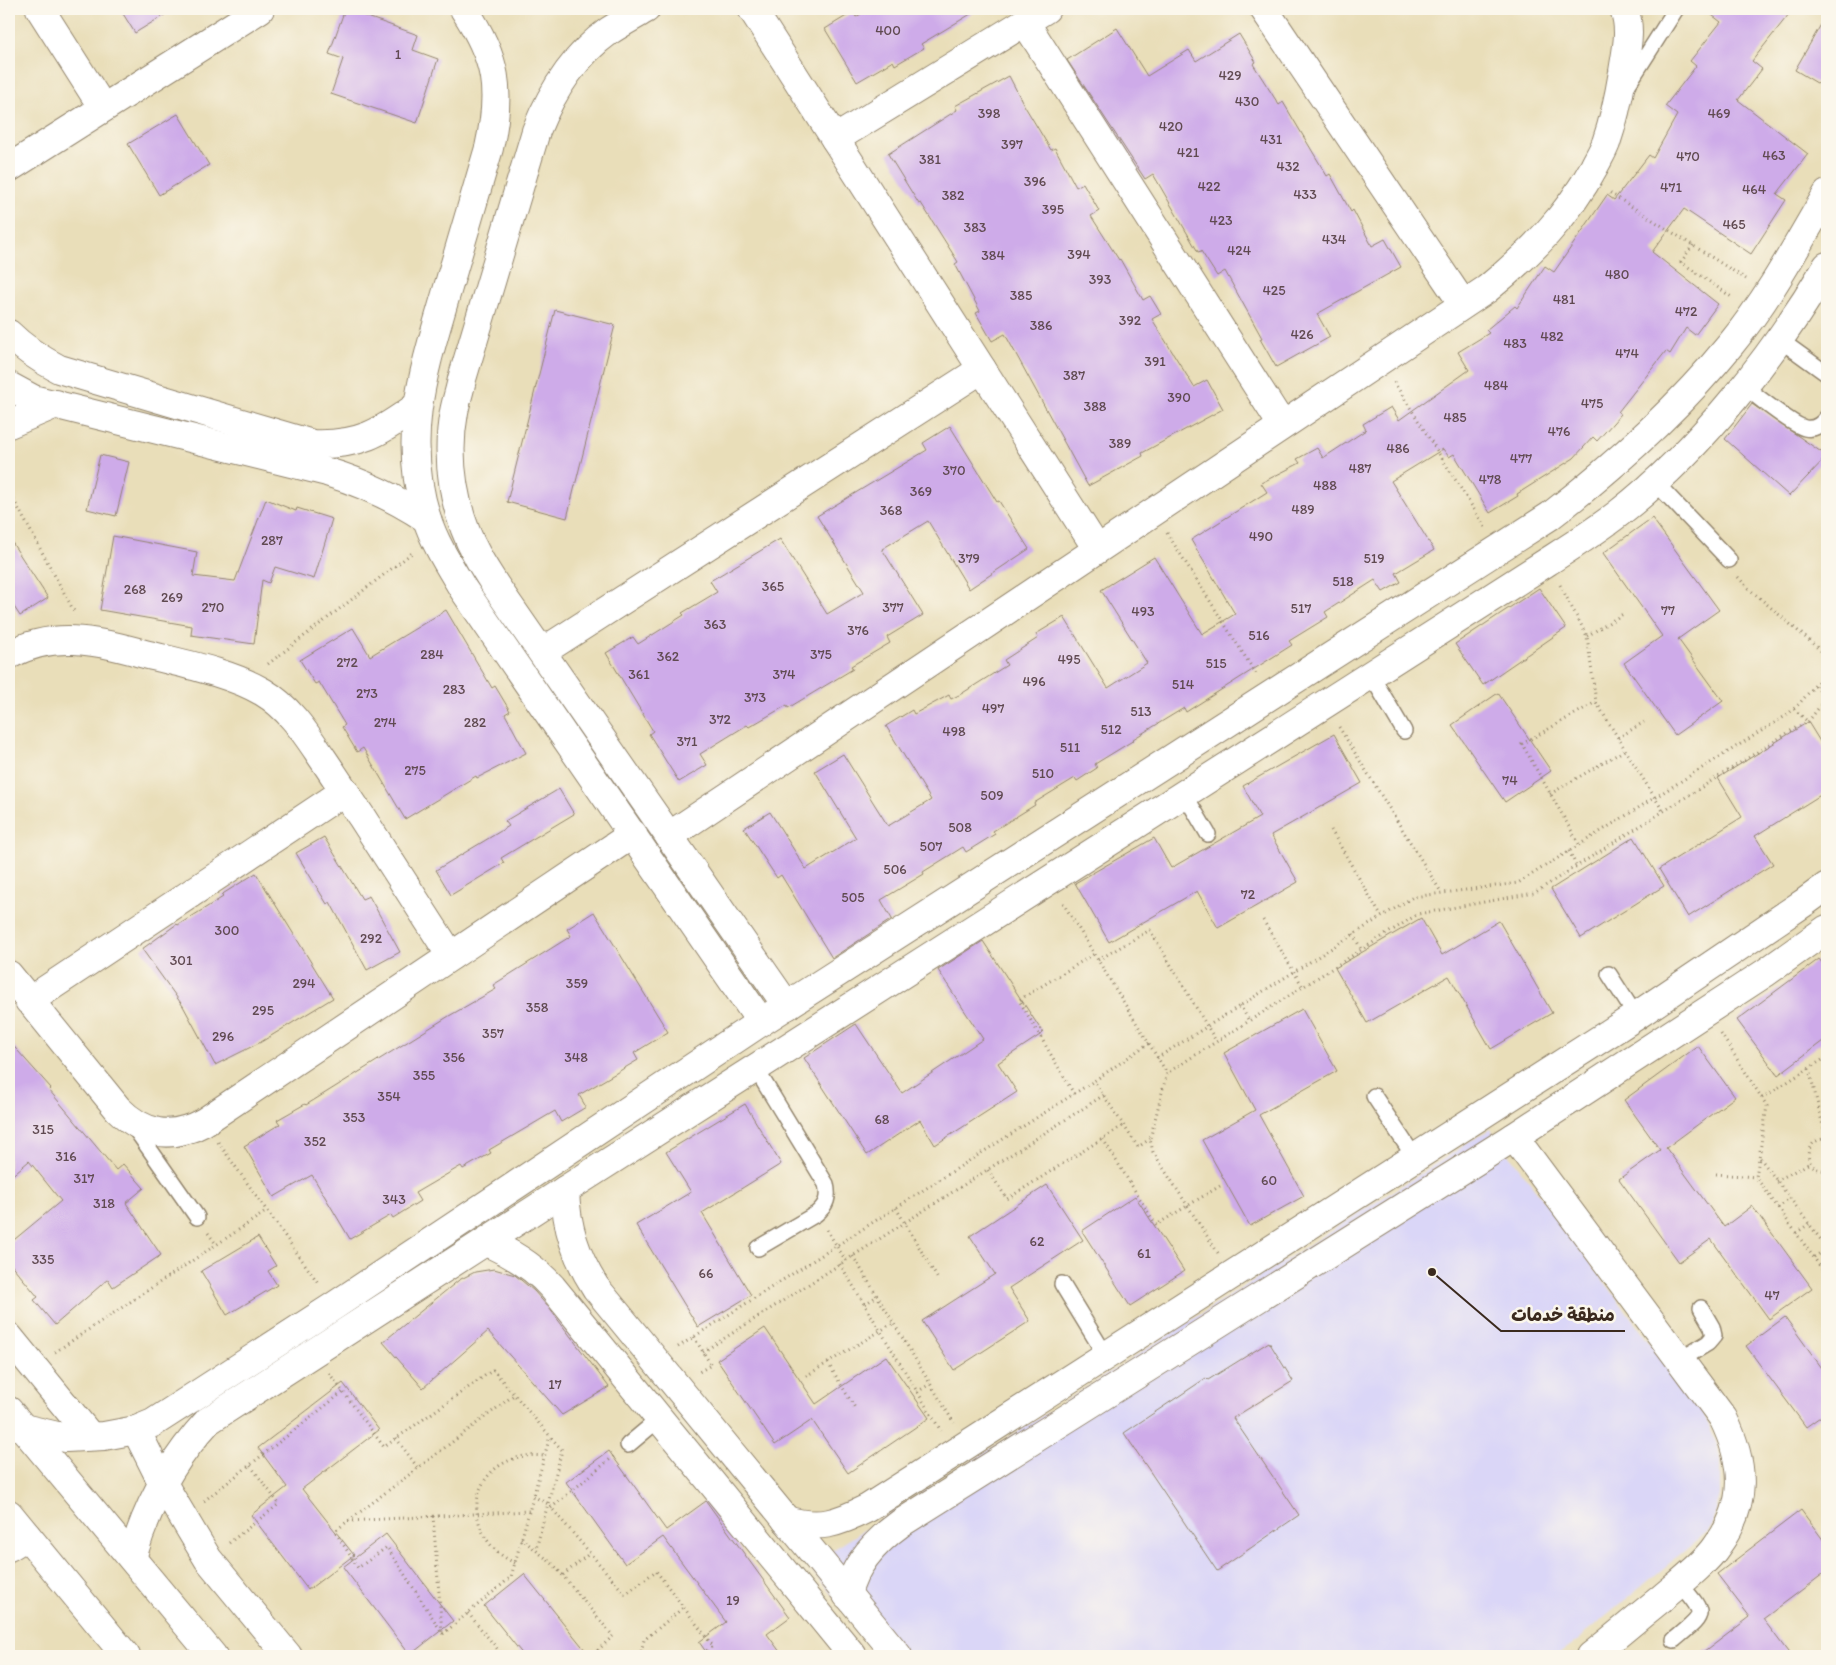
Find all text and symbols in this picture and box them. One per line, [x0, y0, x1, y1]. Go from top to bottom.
house number: 400 [875, 22, 901, 39]
house number: 1 [395, 46, 402, 63]
house number: 429 [1218, 67, 1242, 84]
house number: 430 [1235, 93, 1259, 110]
house number: 398 [978, 105, 1001, 122]
house number: 469 [1707, 105, 1731, 122]
house number: 420 [1159, 118, 1183, 135]
house number: 431 [1260, 131, 1283, 148]
house number: 397 [1001, 136, 1023, 153]
house number: 421 [1177, 144, 1200, 161]
house number: 463 [1762, 147, 1786, 164]
house number: 470 [1676, 148, 1700, 165]
house number: 381 [919, 151, 941, 168]
house number: 432 [1276, 158, 1300, 175]
house number: 396 [1024, 173, 1046, 190]
house number: 422 [1197, 178, 1221, 195]
house number: 471 [1660, 179, 1682, 196]
house number: 464 [1742, 181, 1767, 198]
house number: 433 [1293, 186, 1317, 203]
house number: 382 [942, 187, 965, 204]
house number: 395 [1042, 201, 1064, 218]
house number: 423 [1209, 212, 1233, 229]
house number: 465 [1722, 216, 1746, 233]
house number: 383 [964, 219, 987, 236]
house number: 434 [1322, 231, 1347, 248]
house number: 424 [1227, 242, 1252, 259]
house number: 394 [1067, 246, 1091, 263]
house number: 384 [981, 247, 1005, 264]
house number: 480 [1605, 266, 1629, 283]
house number: 393 [1089, 271, 1112, 288]
house number: 425 [1262, 282, 1286, 299]
house number: 385 [1010, 287, 1032, 304]
house number: 481 [1553, 291, 1576, 308]
house number: 472 [1675, 303, 1698, 320]
house number: 392 [1119, 312, 1142, 329]
house number: 386 [1030, 317, 1052, 334]
house number: 426 [1290, 326, 1314, 343]
house number: 482 [1540, 328, 1564, 345]
house number: 483 [1503, 335, 1527, 352]
house number: 474 [1615, 345, 1639, 362]
house number: 391 [1144, 353, 1166, 370]
house number: 387 [1063, 367, 1085, 384]
house number: 484 [1484, 377, 1509, 394]
house number: 390 [1167, 389, 1191, 406]
house number: 475 [1581, 395, 1603, 412]
house number: 388 [1084, 398, 1107, 415]
house number: 485 [1443, 409, 1467, 426]
house number: 476 [1548, 423, 1570, 440]
house number: 389 [1109, 435, 1131, 452]
house number: 486 [1386, 440, 1410, 457]
house number: 477 [1510, 450, 1532, 467]
house number: 487 [1348, 460, 1372, 477]
house number: 370 [942, 462, 966, 479]
house number: 478 [1478, 471, 1502, 488]
house number: 488 [1313, 477, 1337, 494]
house number: 369 [910, 483, 932, 500]
house number: 489 [1291, 501, 1315, 518]
house number: 368 [880, 502, 903, 519]
house number: 490 [1249, 528, 1273, 545]
house number: 287 [261, 532, 283, 549]
house number: 379 [958, 550, 980, 567]
house number: 519 [1363, 550, 1385, 567]
house number: 518 [1332, 573, 1354, 590]
house number: 365 [762, 578, 784, 595]
house number: 268 [124, 581, 147, 598]
house number: 269 [161, 589, 183, 606]
house number: 270 [202, 599, 224, 616]
house number: 377 [882, 599, 904, 616]
house number: 517 [1291, 600, 1311, 617]
house number: 77 [1661, 602, 1675, 619]
house number: 493 [1131, 603, 1155, 620]
house number: 363 [704, 616, 727, 633]
house number: 376 [847, 622, 869, 639]
house number: 516 [1248, 627, 1270, 644]
house number: 284 [420, 646, 444, 663]
house number: 375 [810, 646, 832, 663]
house number: 362 [657, 648, 680, 665]
house number: 495 [1057, 651, 1081, 668]
house number: 272 [336, 654, 358, 671]
house number: 515 [1205, 655, 1227, 672]
house number: 361 [628, 666, 650, 683]
house number: 374 [773, 666, 796, 683]
house number: 496 [1022, 673, 1046, 690]
house number: 514 [1172, 676, 1195, 693]
house number: 283 [443, 681, 466, 698]
house number: 273 [356, 685, 378, 702]
house number: 373 [744, 689, 766, 706]
house number: 497 [982, 700, 1004, 717]
house number: 513 [1130, 703, 1152, 720]
house number: 372 [709, 711, 732, 728]
house number: 274 [374, 714, 397, 731]
house number: 282 [464, 714, 487, 731]
house number: 512 [1100, 721, 1122, 738]
house number: 498 [942, 723, 966, 740]
house number: 371 [676, 733, 698, 750]
house number: 511 [1060, 739, 1081, 756]
house number: 275 [404, 762, 426, 779]
house number: 510 [1032, 765, 1054, 782]
house number: 74 [1502, 772, 1518, 789]
house number: 509 [980, 787, 1004, 804]
house number: 508 [948, 819, 972, 836]
house number: 507 [920, 838, 943, 855]
house number: 506 [883, 861, 907, 878]
house number: 72 [1241, 886, 1256, 903]
house number: 505 [841, 889, 865, 906]
house number: 300 [215, 922, 239, 939]
house number: 292 [360, 930, 383, 947]
house number: 301 [170, 952, 193, 969]
house number: 294 [292, 975, 316, 992]
house number: 359 [566, 975, 588, 992]
house number: 358 [526, 999, 549, 1016]
house number: 295 [252, 1002, 274, 1019]
house number: 357 [482, 1025, 504, 1042]
house number: 296 [212, 1028, 234, 1045]
house number: 356 [443, 1049, 465, 1066]
house number: 348 [564, 1049, 588, 1066]
house number: 355 [413, 1067, 435, 1084]
house number: 354 [377, 1088, 401, 1105]
house number: 353 [343, 1109, 366, 1126]
house number: 68 [874, 1111, 890, 1128]
house number: 315 [32, 1121, 54, 1138]
house number: 352 [304, 1133, 327, 1150]
house number: 316 [55, 1148, 77, 1165]
house number: 317 [73, 1170, 95, 1187]
house number: 60 [1261, 1172, 1277, 1189]
house number: 343 [382, 1191, 406, 1208]
house number: 318 [93, 1195, 115, 1212]
house number: 62 [1030, 1233, 1045, 1250]
house number: 61 [1137, 1245, 1151, 1262]
house number: 335 [32, 1251, 54, 1268]
house number: 66 [699, 1265, 713, 1282]
house number: 47 [1764, 1287, 1780, 1304]
callout: منطقة خدمات [1501, 1298, 1625, 1331]
text: منطقة خدمات [1511, 1304, 1615, 1326]
house number: 17 [548, 1376, 562, 1393]
house number: 19 [726, 1592, 740, 1609]

